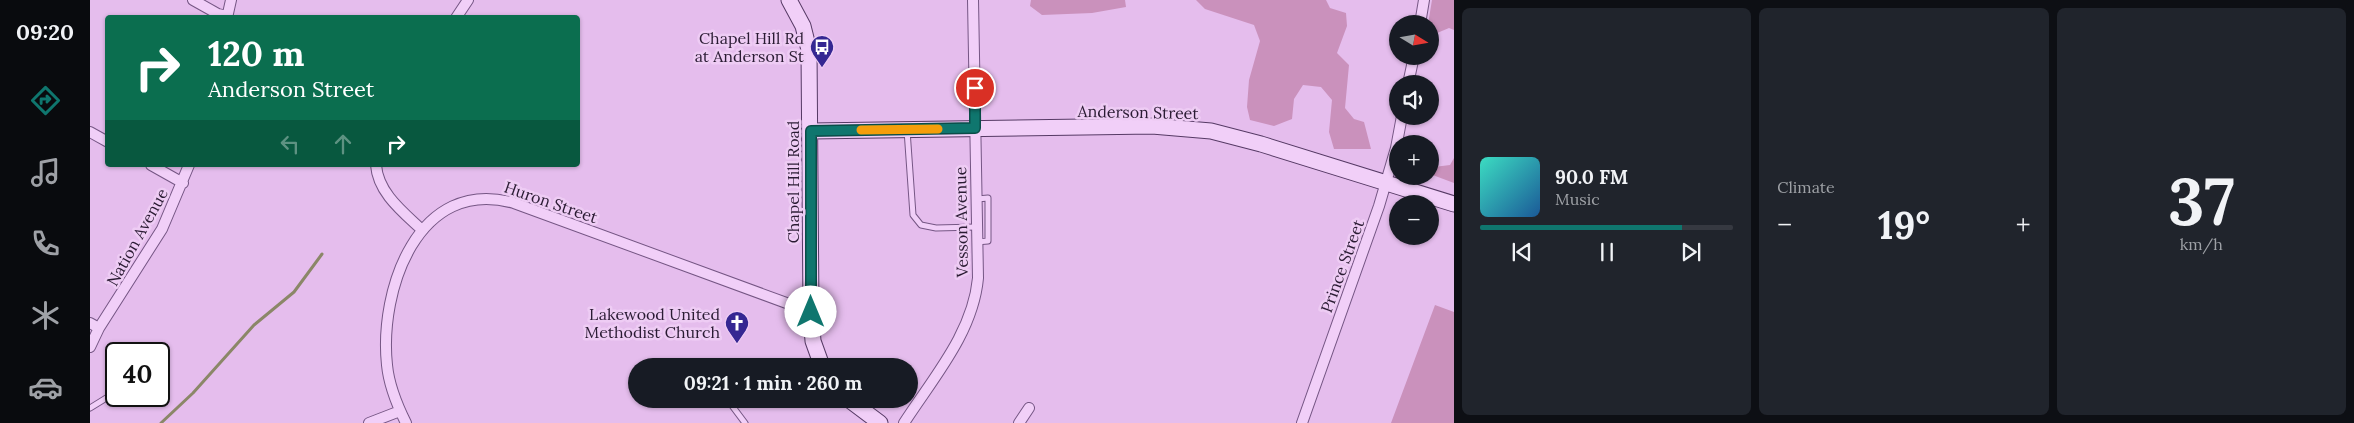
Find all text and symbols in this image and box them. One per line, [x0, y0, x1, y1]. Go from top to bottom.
north arrow [1389, 15, 1439, 65]
map controls [1389, 15, 1439, 245]
text: 09:20 [16, 18, 74, 46]
place label: Chapel Hill Rd at Anderson St [695, 28, 805, 66]
text: 120 m [208, 31, 305, 76]
bus stop icon: Chapel Hill Rd at Anderson St [809, 34, 835, 68]
icon: right [125, 35, 190, 100]
pin [954, 67, 996, 109]
icon: arrive [961, 74, 989, 102]
text: Anderson Street [208, 75, 374, 103]
button: sound [1389, 75, 1439, 125]
icon: directions [28, 83, 63, 118]
street label: Anderson Street [1076, 101, 1199, 123]
street label: Chapel Hill Road [783, 120, 803, 243]
icon: left [276, 130, 304, 158]
icon: ahead [329, 130, 357, 158]
icon: right [382, 130, 410, 158]
button: + [1389, 135, 1439, 185]
icon: music [28, 155, 63, 190]
text: 37 [2168, 160, 2235, 243]
text: 90.0 FM [1555, 165, 1628, 189]
street label: Vesson Avenue [950, 166, 972, 279]
street label: Huron Street [502, 177, 601, 228]
text: Climate [1777, 177, 1835, 197]
street label: Nation Avenue [102, 184, 172, 289]
text: Music [1555, 189, 1600, 209]
button: − [1389, 195, 1439, 245]
text: 19° [1878, 201, 1930, 249]
text: − [1777, 207, 1792, 243]
text: + [2016, 207, 2031, 243]
street label: Prince Street [1316, 216, 1368, 315]
icon: phone [28, 226, 63, 261]
text: km/h [2180, 234, 2223, 254]
icon: previous [1508, 238, 1536, 266]
icon: pause [1593, 238, 1621, 266]
icon: next [1677, 238, 1705, 266]
position arrow [784, 285, 836, 337]
icon: climate [28, 298, 63, 333]
place label: Lakewood United Methodist Church [585, 304, 720, 342]
church icon: Lakewood United Methodist Church [724, 310, 750, 344]
speed limit sign: 40 [105, 342, 170, 407]
icon: car [28, 370, 63, 405]
text: 09:21 · 1 min · 260 m [684, 371, 862, 395]

